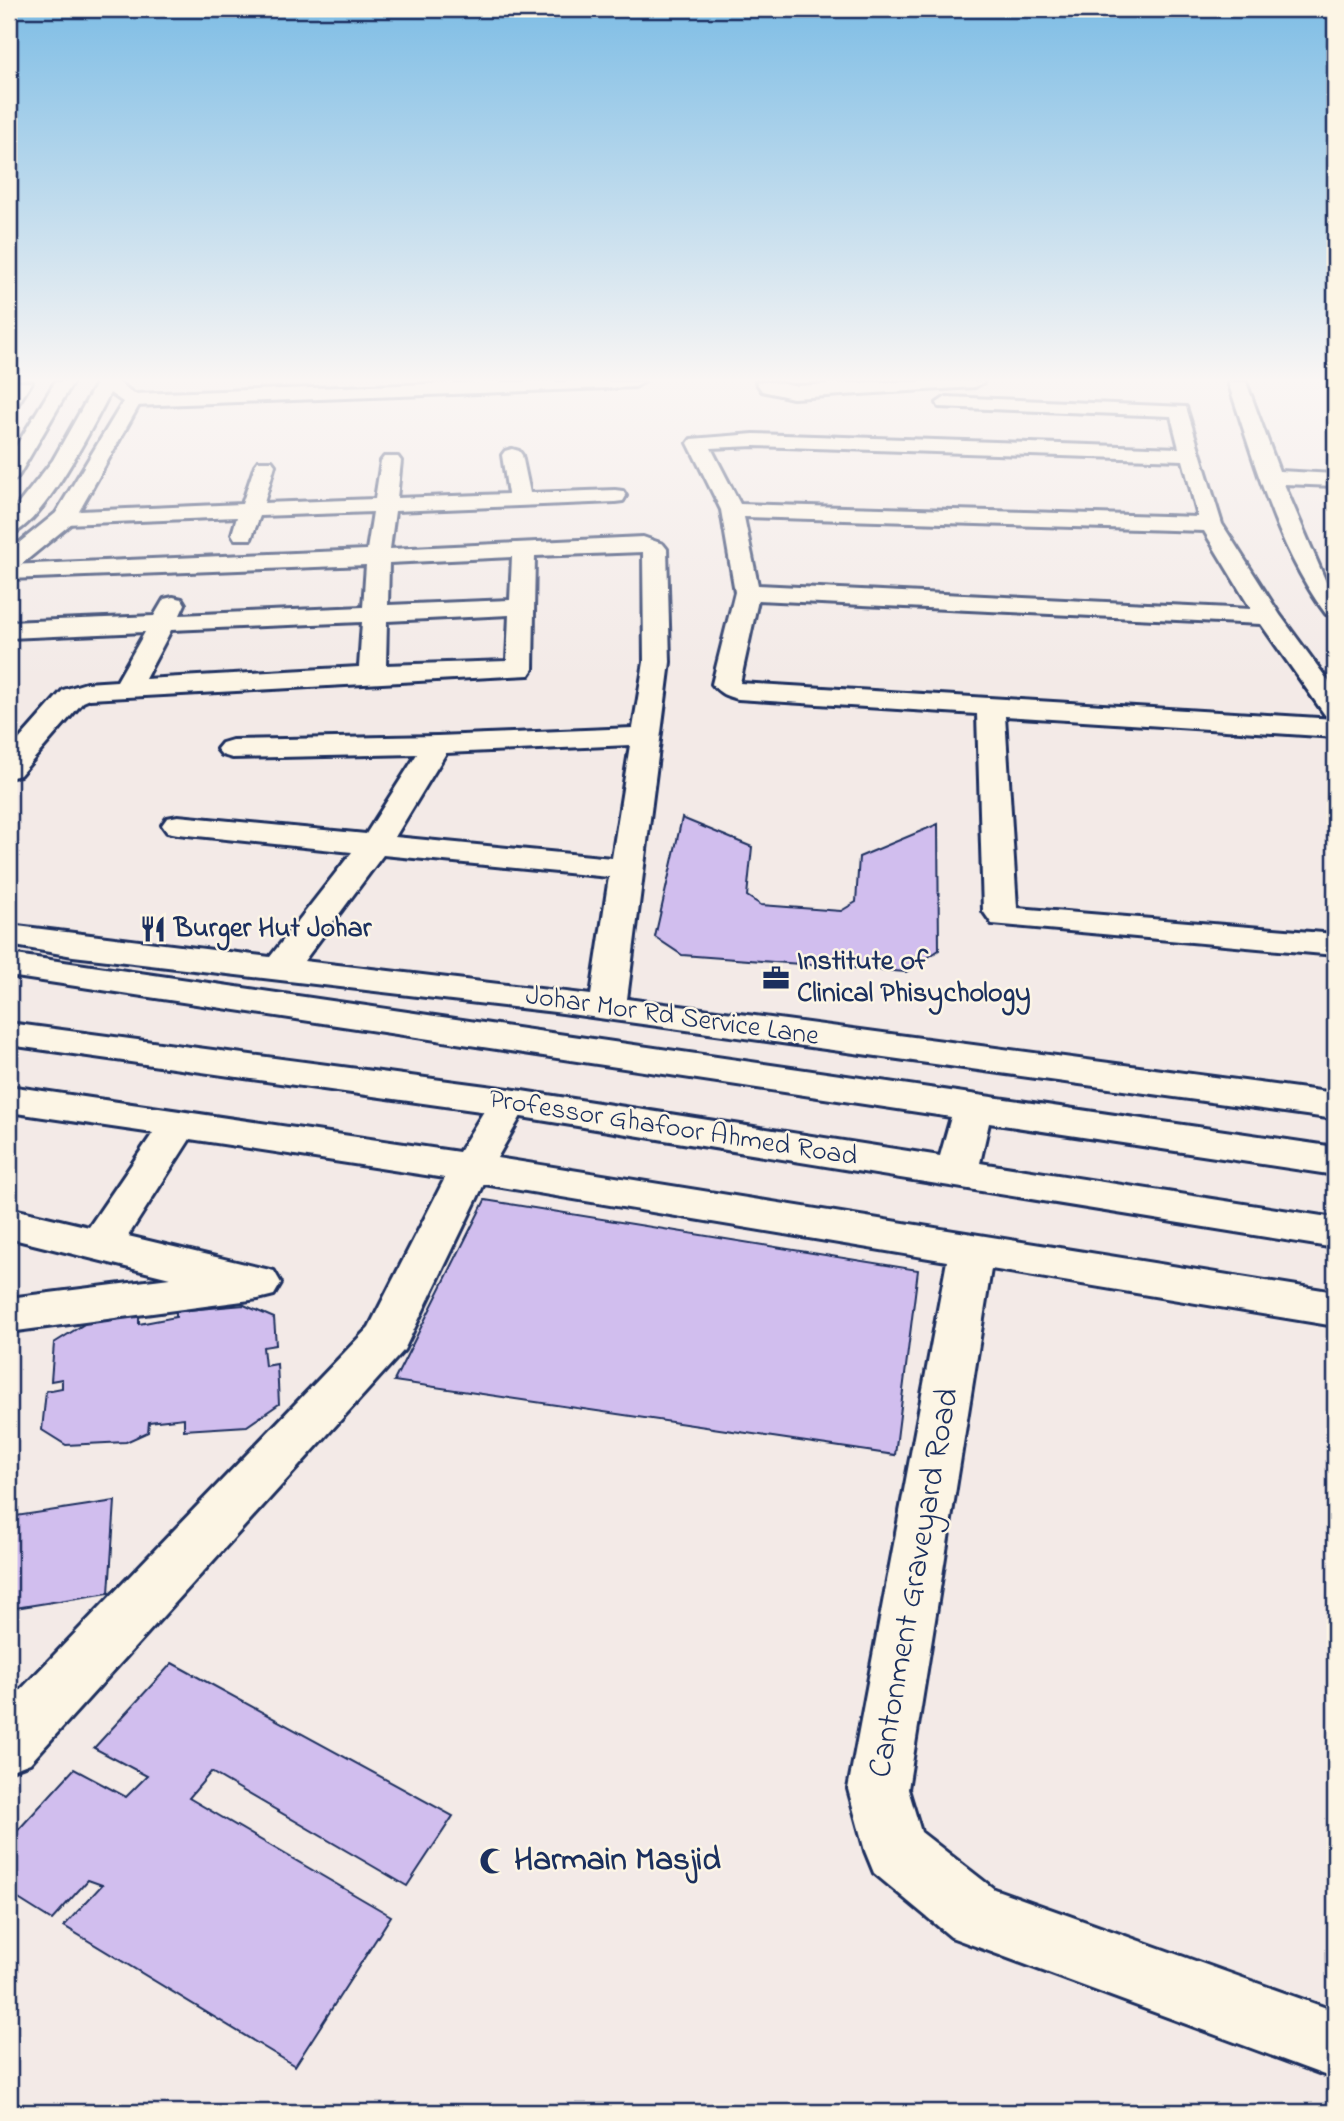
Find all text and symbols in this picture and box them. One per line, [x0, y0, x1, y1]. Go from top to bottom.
place label: Burger Hut Johar [172, 909, 373, 951]
restaurant icon: Burger Hut Johar [138, 914, 168, 944]
place label: Institute of Clinical Phisychology [797, 942, 1031, 1016]
office icon: Institute of Clinical Phisychology [761, 963, 791, 993]
street label: Johar Mor Rd Service Lane [523, 976, 822, 1058]
street label: Professor Ghafoor Ahmed Road [486, 1080, 860, 1178]
street label: Cantonment Graveyard Road [857, 1384, 973, 1782]
place label: Harmain Masjid [514, 1837, 721, 1885]
mosque icon: Harmain Masjid [478, 1846, 508, 1876]

